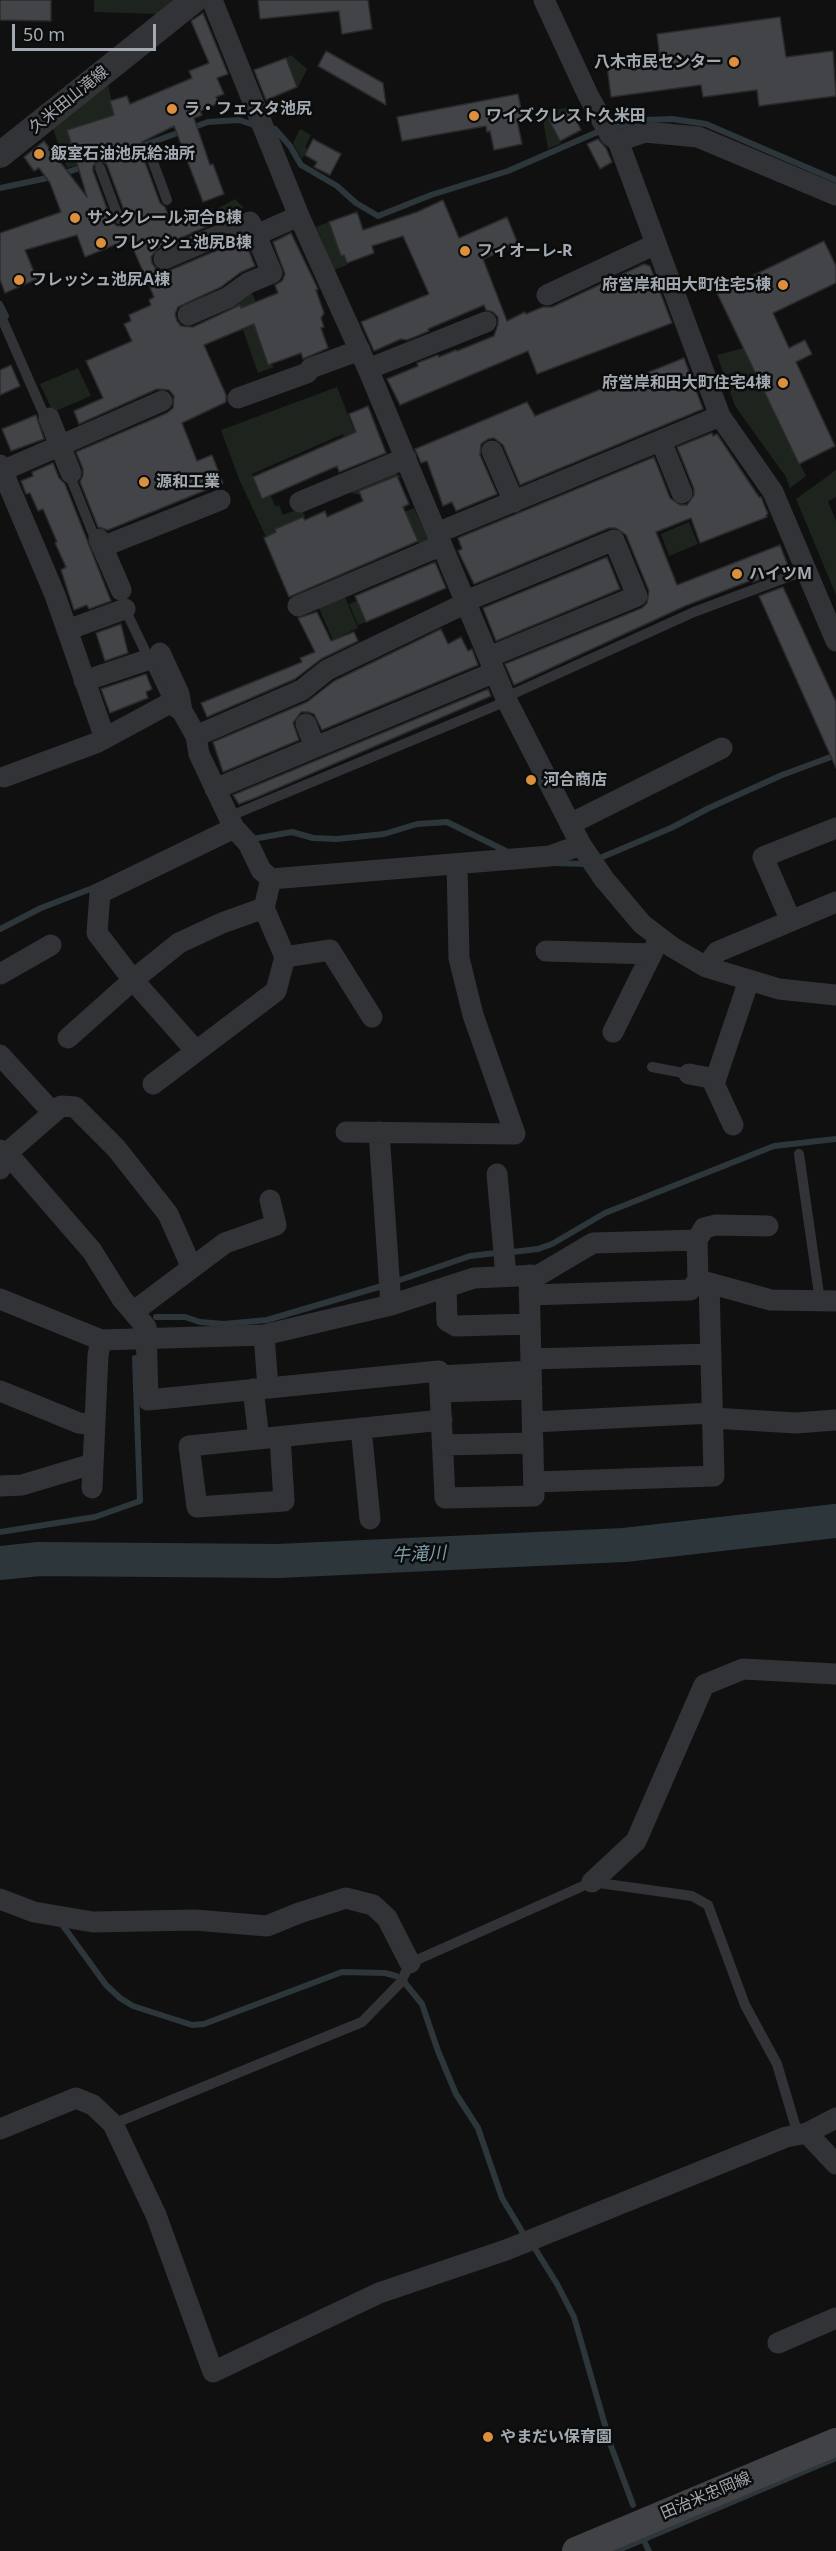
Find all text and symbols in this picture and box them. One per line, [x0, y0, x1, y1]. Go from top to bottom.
scale bar [15, 12, 159, 50]
text: 50 m [23, 22, 65, 46]
place label: 八木市民センター [594, 52, 722, 72]
marker: 八木市民センター [727, 55, 741, 69]
street label: 久米田山滝線 [26, 62, 112, 138]
place label: ラ・フェスタ池尻 [184, 99, 312, 119]
marker: ラ・フェスタ池尻 [165, 102, 179, 116]
place label: ワイズクレスト久米田 [486, 106, 646, 126]
marker: ワイズクレスト久米田 [467, 109, 481, 123]
place label: 飯室石油池尻給油所 [51, 144, 195, 164]
marker: 飯室石油池尻給油所 [32, 147, 46, 161]
place label: サンクレール河合B棟 [87, 208, 242, 228]
marker: サンクレール河合B棟 [68, 211, 82, 225]
place label: フレッシュ池尻B棟 [113, 233, 252, 253]
marker: フレッシュ池尻B棟 [94, 236, 108, 250]
place label: フィオーレ-R [477, 241, 573, 261]
marker: フィオーレ-R [458, 244, 472, 258]
place label: フレッシュ池尻A棟 [31, 270, 170, 290]
marker: フレッシュ池尻A棟 [12, 273, 26, 287]
place label: 府営岸和田大町住宅5棟 [602, 275, 771, 295]
marker: 府営岸和田大町住宅5棟 [776, 278, 790, 292]
place label: 府営岸和田大町住宅4棟 [602, 373, 771, 393]
marker: 府営岸和田大町住宅4棟 [776, 376, 790, 390]
place label: 源和工業 [156, 472, 220, 492]
marker: 源和工業 [137, 475, 151, 489]
place label: ハイツM [749, 564, 812, 584]
marker: ハイツM [730, 567, 744, 581]
place label: 河合商店 [543, 770, 607, 790]
marker: 河合商店 [524, 773, 538, 787]
water label: 牛滝川 [391, 1543, 447, 1567]
place label: やまだい保育園 [500, 2427, 612, 2447]
marker: やまだい保育園 [481, 2430, 495, 2444]
street label: 田治米忠岡線 [658, 2468, 754, 2524]

